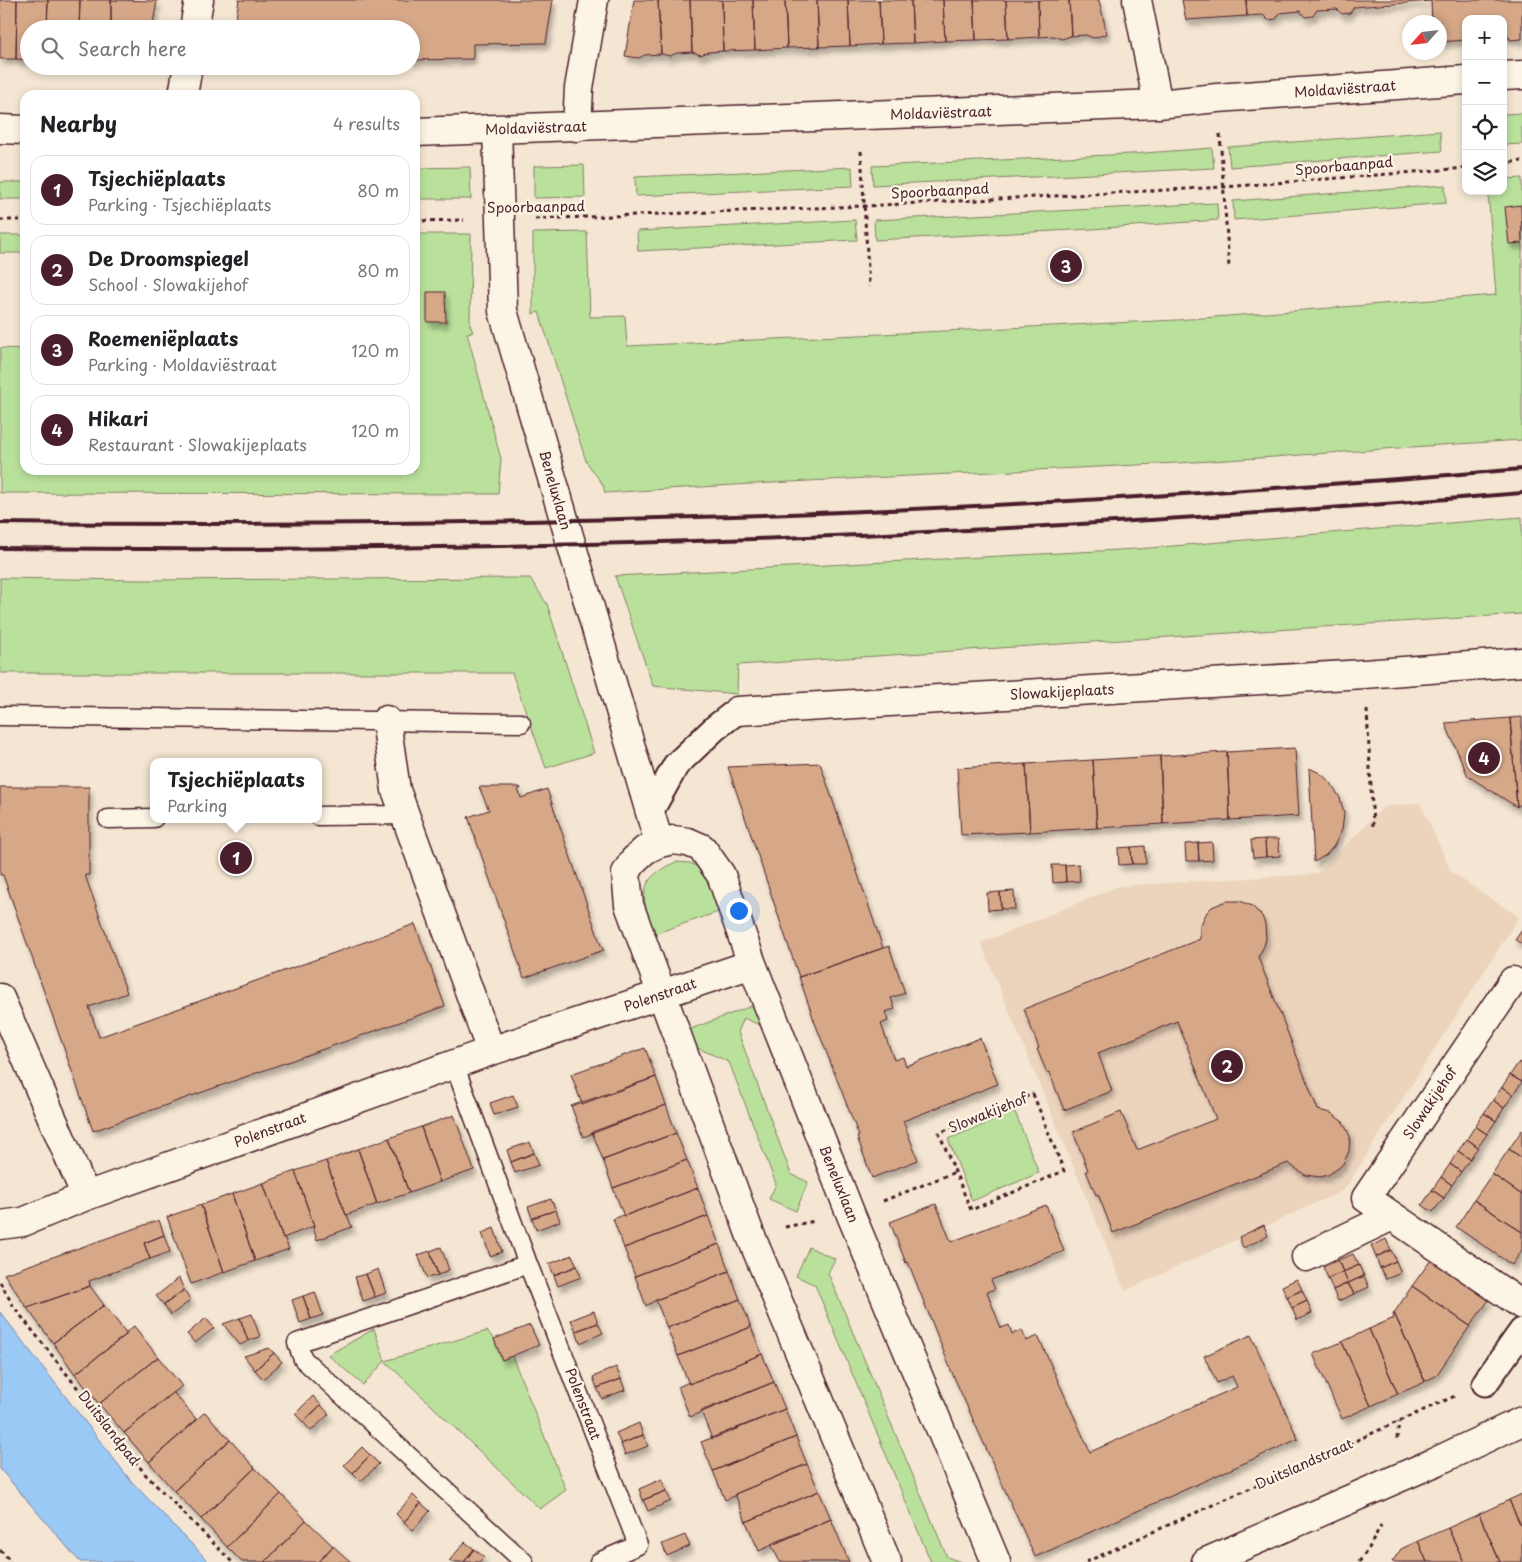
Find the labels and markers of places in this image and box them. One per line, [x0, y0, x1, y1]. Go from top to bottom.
pin: 3 [1050, 247, 1082, 285]
pin: 4 [1468, 739, 1500, 777]
pin: 1 [220, 839, 252, 877]
pin: 2 [1211, 1047, 1243, 1085]

